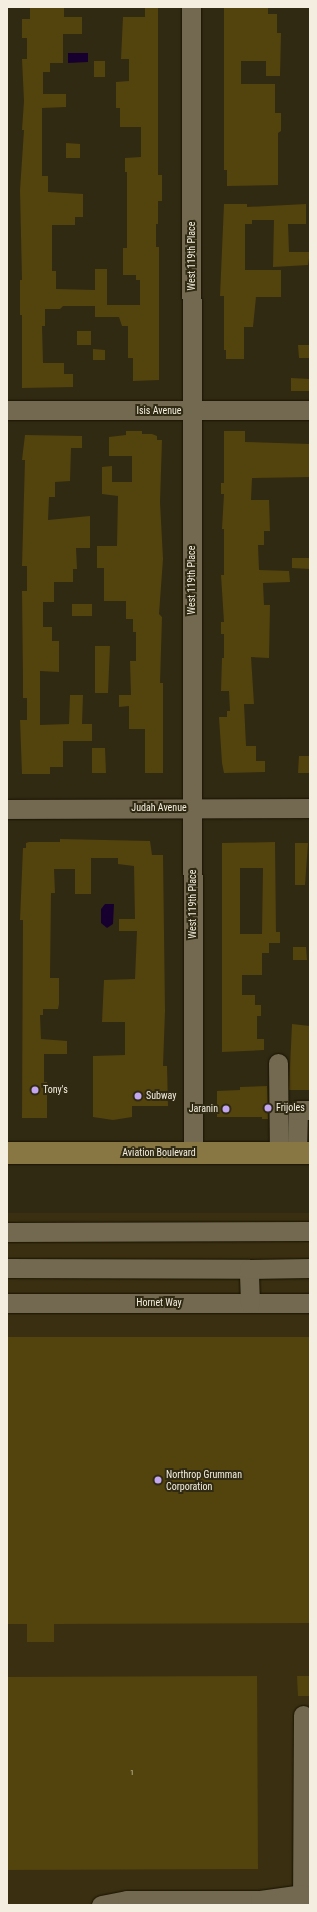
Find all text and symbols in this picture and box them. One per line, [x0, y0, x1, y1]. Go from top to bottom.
street label: West 119th Place [186, 222, 198, 290]
street label: Isis Avenue [136, 405, 182, 417]
street label: West 119th Place [186, 546, 198, 614]
street label: Judah Avenue [131, 802, 187, 814]
street label: West 119th Place [187, 870, 199, 938]
place label: Tony's [43, 1084, 68, 1096]
marker: Tony's [30, 1085, 40, 1095]
place label: Subway [146, 1090, 176, 1102]
marker: Subway [133, 1091, 143, 1101]
place label: Frijoles [276, 1102, 305, 1114]
place label: Jaranin [189, 1103, 218, 1115]
marker: Frijoles [263, 1103, 273, 1113]
marker: Jaranin [221, 1104, 231, 1114]
street label: Aviation Boulevard [122, 1147, 196, 1159]
street label: Hornet Way [136, 1297, 182, 1309]
place label: Northrop Grumman Corporation [166, 1468, 242, 1492]
marker: Northrop Grumman Corporation [153, 1475, 163, 1485]
house number: 1 [130, 1768, 134, 1778]

